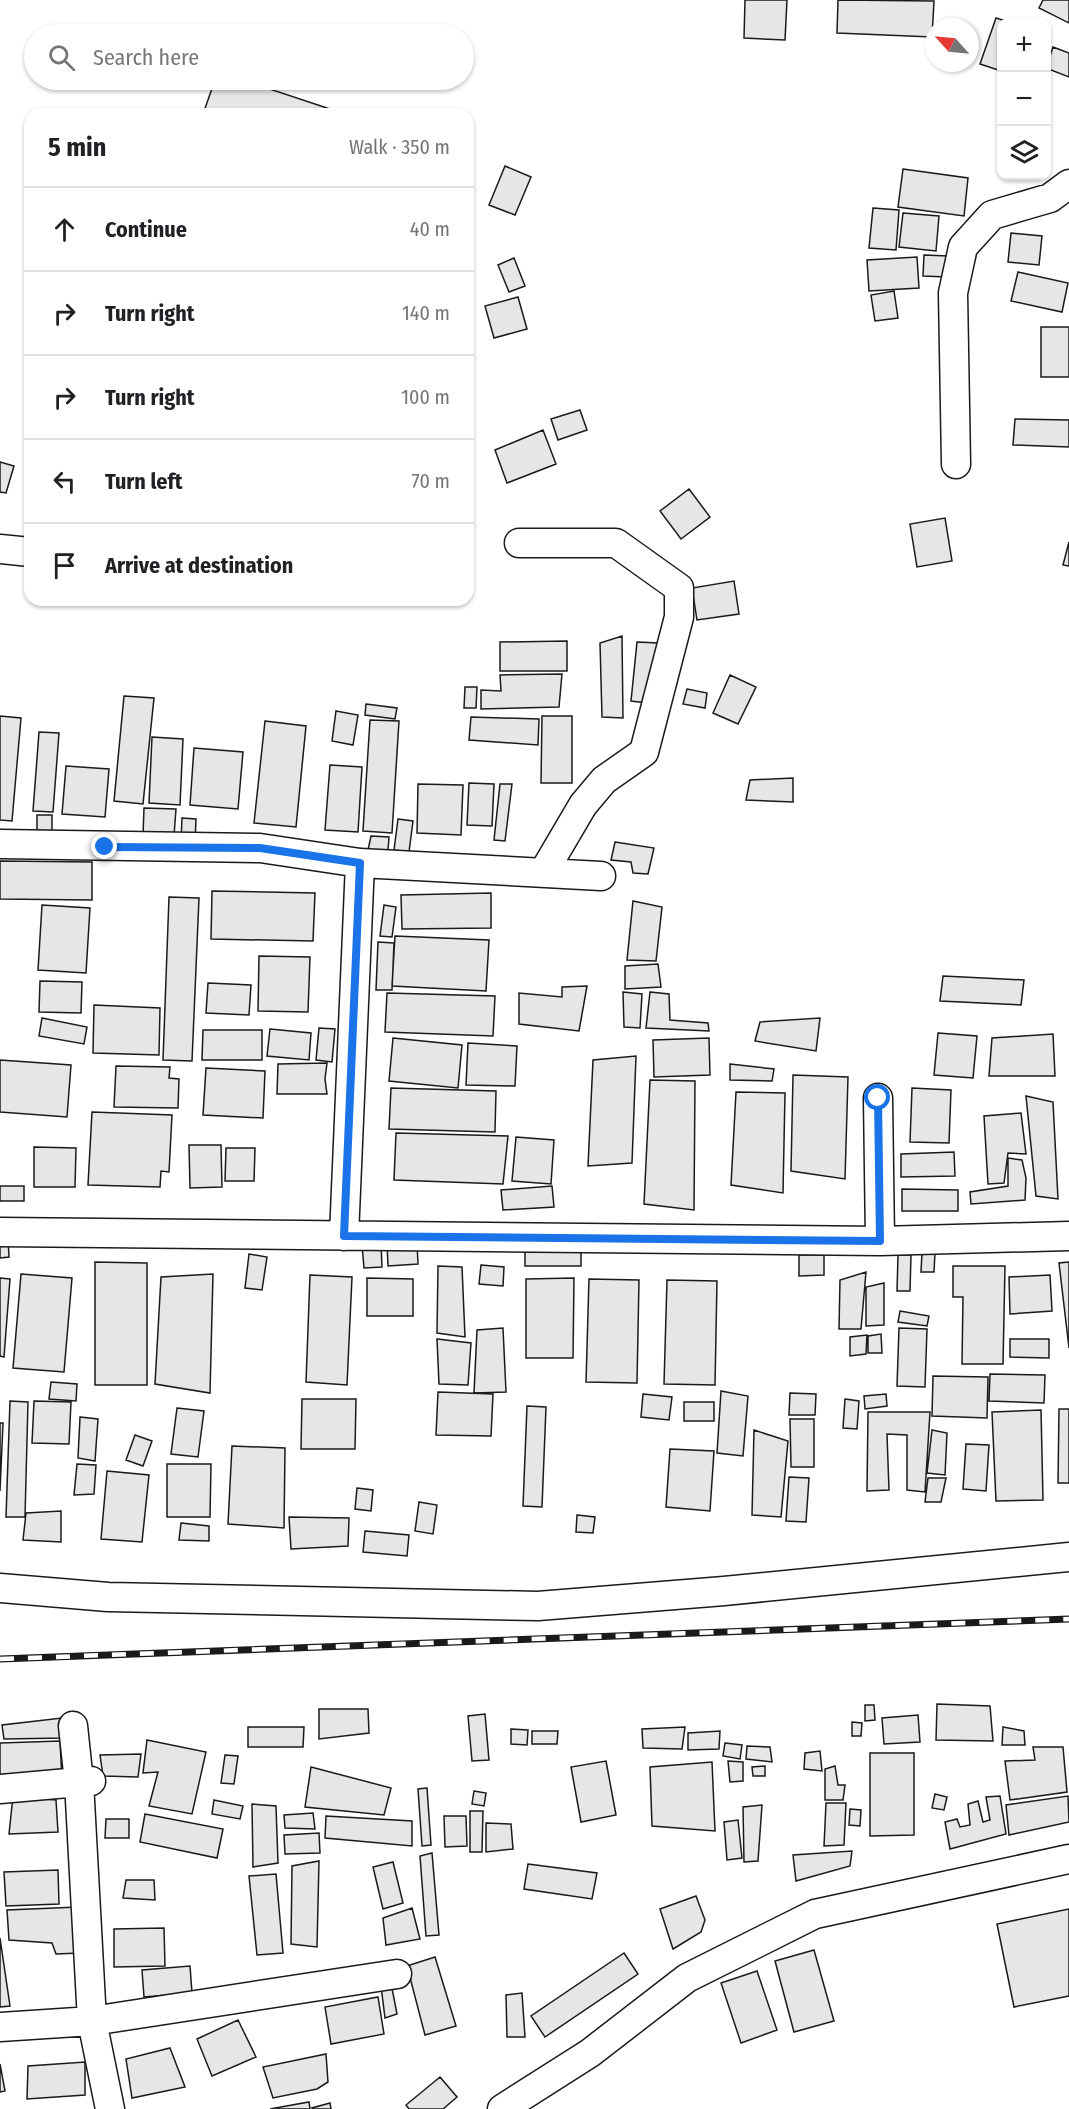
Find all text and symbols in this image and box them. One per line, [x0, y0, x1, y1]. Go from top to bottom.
north arrow [925, 18, 979, 72]
map controls [997, 18, 1051, 180]
button: + [997, 18, 1051, 72]
search box [24, 24, 474, 90]
icon: search [45, 41, 78, 74]
text: Search here [93, 44, 199, 71]
button: − [997, 72, 1051, 126]
button: layers [997, 126, 1051, 180]
text: 5 min [48, 132, 106, 163]
text: Walk · 350 m [349, 135, 450, 159]
icon: ahead [48, 213, 81, 246]
text: Continue [105, 216, 187, 243]
text: 40 m [410, 217, 450, 241]
icon: right [48, 297, 81, 330]
text: Turn right [105, 300, 194, 327]
text: 140 m [402, 301, 450, 325]
icon: right [48, 381, 81, 414]
text: Turn right [105, 384, 194, 411]
text: 100 m [401, 385, 450, 409]
icon: left [48, 465, 81, 498]
text: Turn left [105, 468, 183, 495]
text: 70 m [412, 469, 450, 493]
icon: arrive [48, 549, 81, 582]
text: Arrive at destination [105, 552, 293, 579]
route end [91, 833, 117, 859]
route start [864, 1084, 890, 1110]

